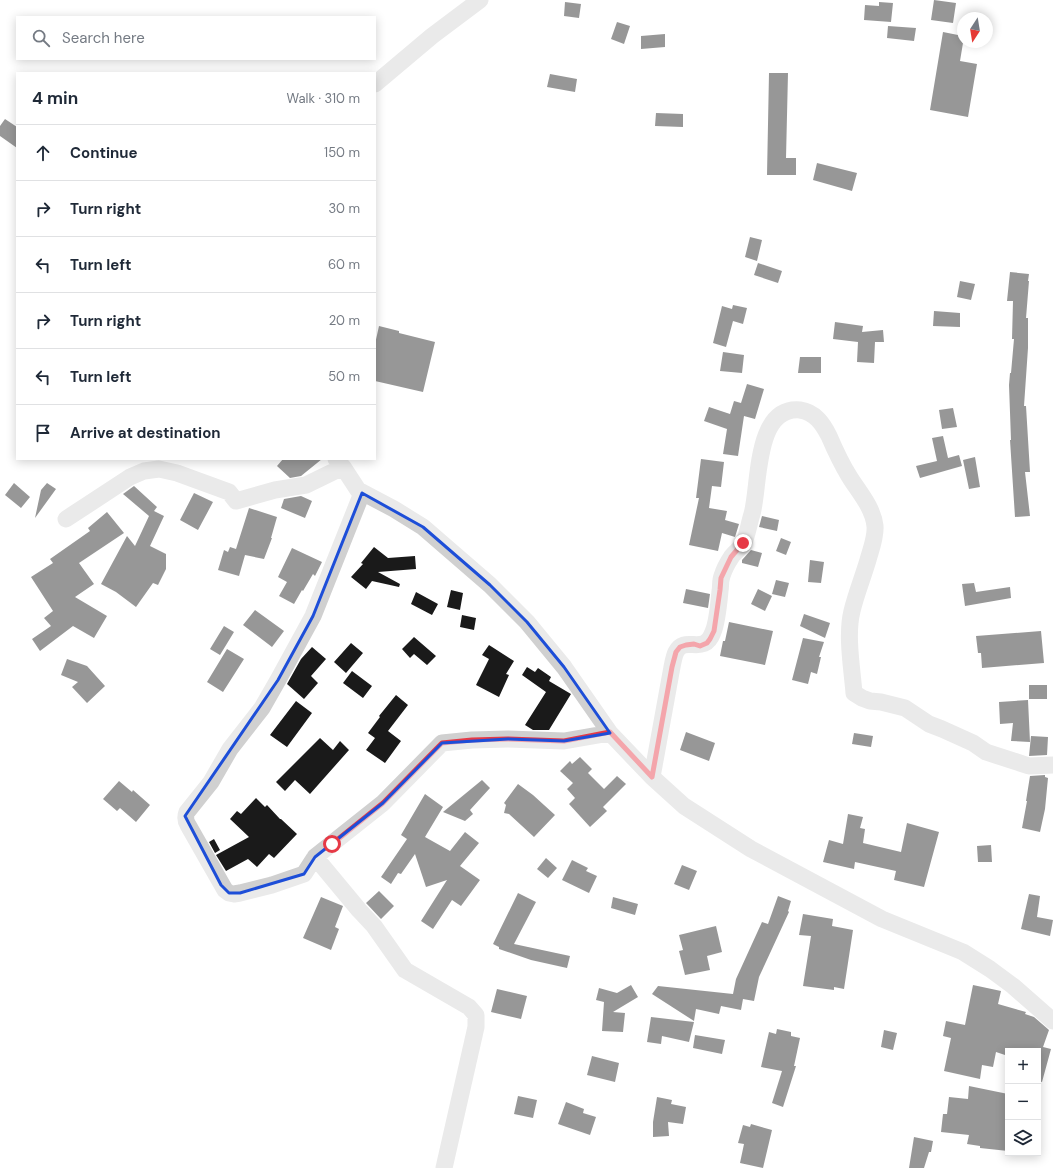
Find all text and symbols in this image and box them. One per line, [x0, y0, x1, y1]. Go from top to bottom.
north arrow [957, 12, 993, 48]
search box [16, 16, 376, 60]
icon: search [30, 27, 52, 49]
text: Search here [62, 28, 145, 48]
text: 4 min [32, 87, 78, 109]
text: Walk · 310 m [287, 90, 360, 107]
icon: ahead [32, 142, 54, 164]
text: Continue [70, 143, 138, 163]
text: 150 m [324, 144, 360, 161]
icon: right [32, 198, 54, 220]
text: Turn right [70, 199, 141, 219]
text: 30 m [328, 200, 360, 217]
icon: left [32, 254, 54, 276]
text: Turn left [70, 255, 131, 275]
text: 60 m [328, 256, 360, 273]
icon: right [32, 310, 54, 332]
text: Turn right [70, 311, 141, 331]
text: 20 m [329, 312, 360, 329]
icon: left [32, 366, 54, 388]
text: Turn left [70, 367, 131, 387]
text: 50 m [328, 368, 360, 385]
icon: arrive [32, 422, 54, 444]
text: Arrive at destination [70, 423, 221, 443]
route end [734, 534, 752, 552]
route start [323, 835, 341, 853]
map controls [1005, 1048, 1041, 1156]
button: + [1005, 1048, 1041, 1084]
button: − [1005, 1084, 1041, 1120]
button: layers [1005, 1120, 1041, 1156]

